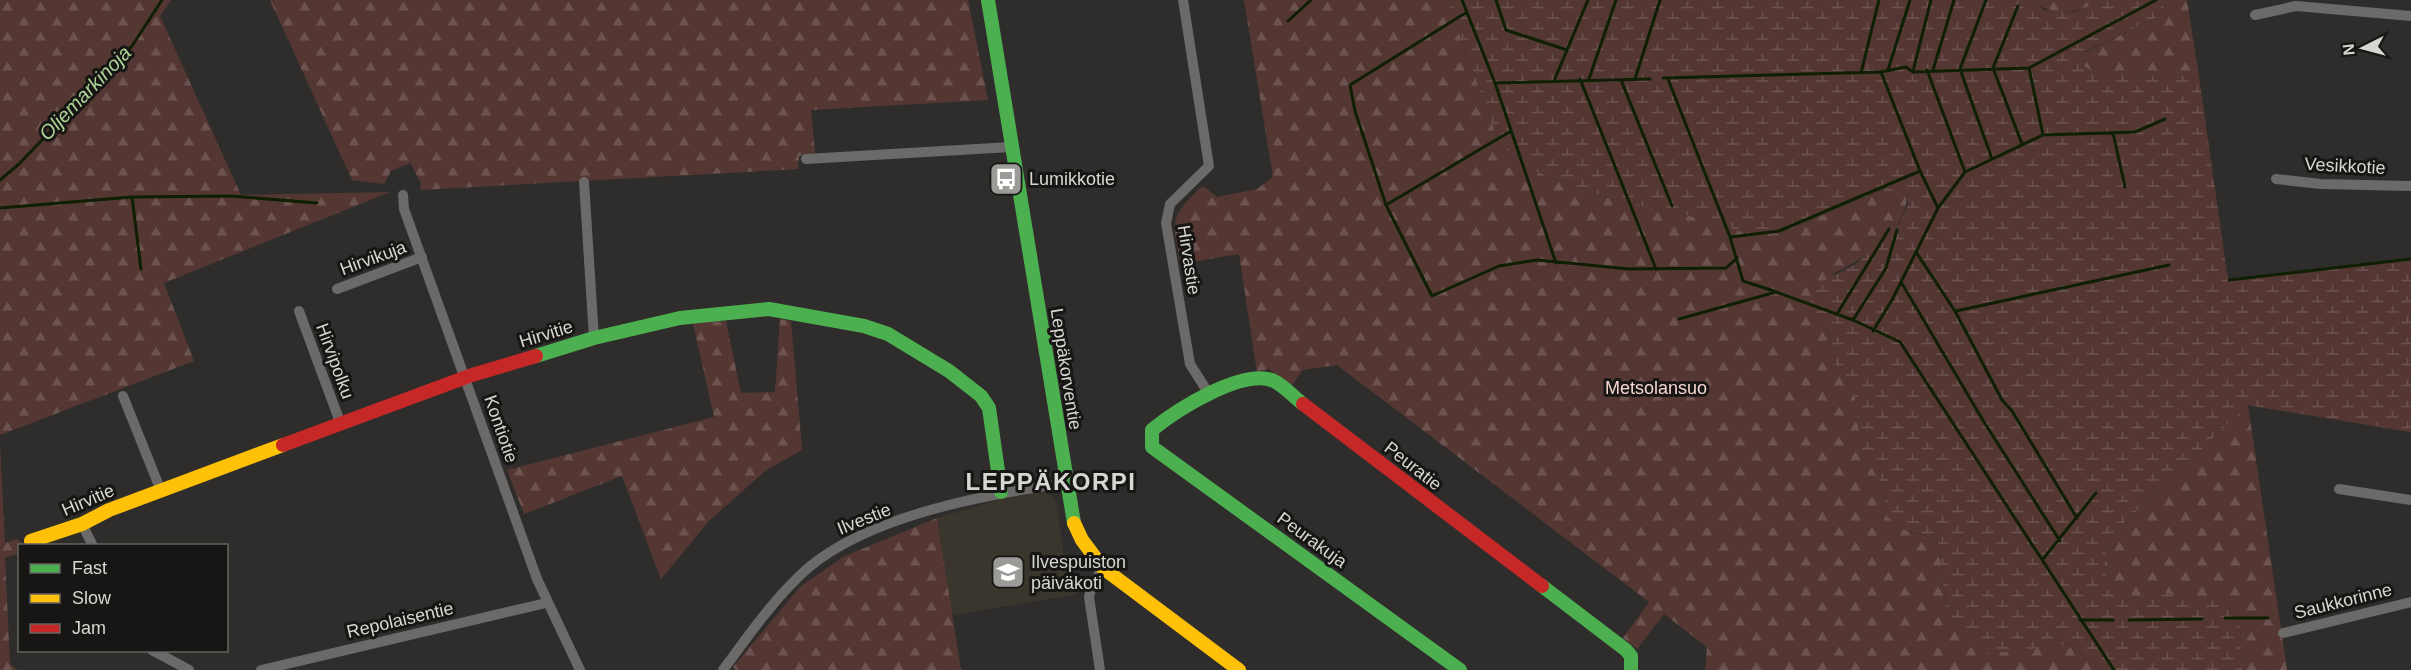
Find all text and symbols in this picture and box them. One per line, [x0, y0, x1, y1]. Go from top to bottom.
north arrow [2333, 18, 2393, 78]
water label: Oljemarkinoja [35, 41, 135, 145]
text: N [2340, 43, 2358, 56]
street label: Vesikkotie [2304, 154, 2386, 178]
bus stop icon: Lumikkotie [988, 161, 1024, 197]
place label: Lumikkotie [1029, 169, 1115, 189]
street label: Hirvastie [1174, 224, 1204, 296]
street label: Hirvikuja [337, 236, 410, 279]
street label: Leppäkorventie [1046, 307, 1086, 431]
street label: Hirvitie [517, 316, 575, 352]
street label: Hirvipolku [312, 320, 358, 402]
park label: Metsolansuo [1605, 378, 1707, 398]
street label: Kontiotie [480, 393, 522, 465]
street label: Peuratie [1380, 437, 1446, 495]
district label: LEPPÄKORPI [965, 468, 1137, 495]
street label: Hirvitie [59, 480, 117, 520]
street label: Ilvestie [834, 499, 894, 539]
street label: Peurakuja [1273, 508, 1351, 572]
legend [18, 544, 228, 652]
place label: Ilvespuiston päiväkoti [1031, 552, 1126, 593]
school or university icon: Ilvespuiston päiväkoti [990, 554, 1026, 590]
text: Fast [72, 558, 107, 578]
street label: Saukkorinne [2292, 579, 2394, 623]
text: Slow [72, 588, 112, 608]
street label: Repolaisentie [345, 598, 455, 642]
text: Jam [72, 618, 106, 638]

